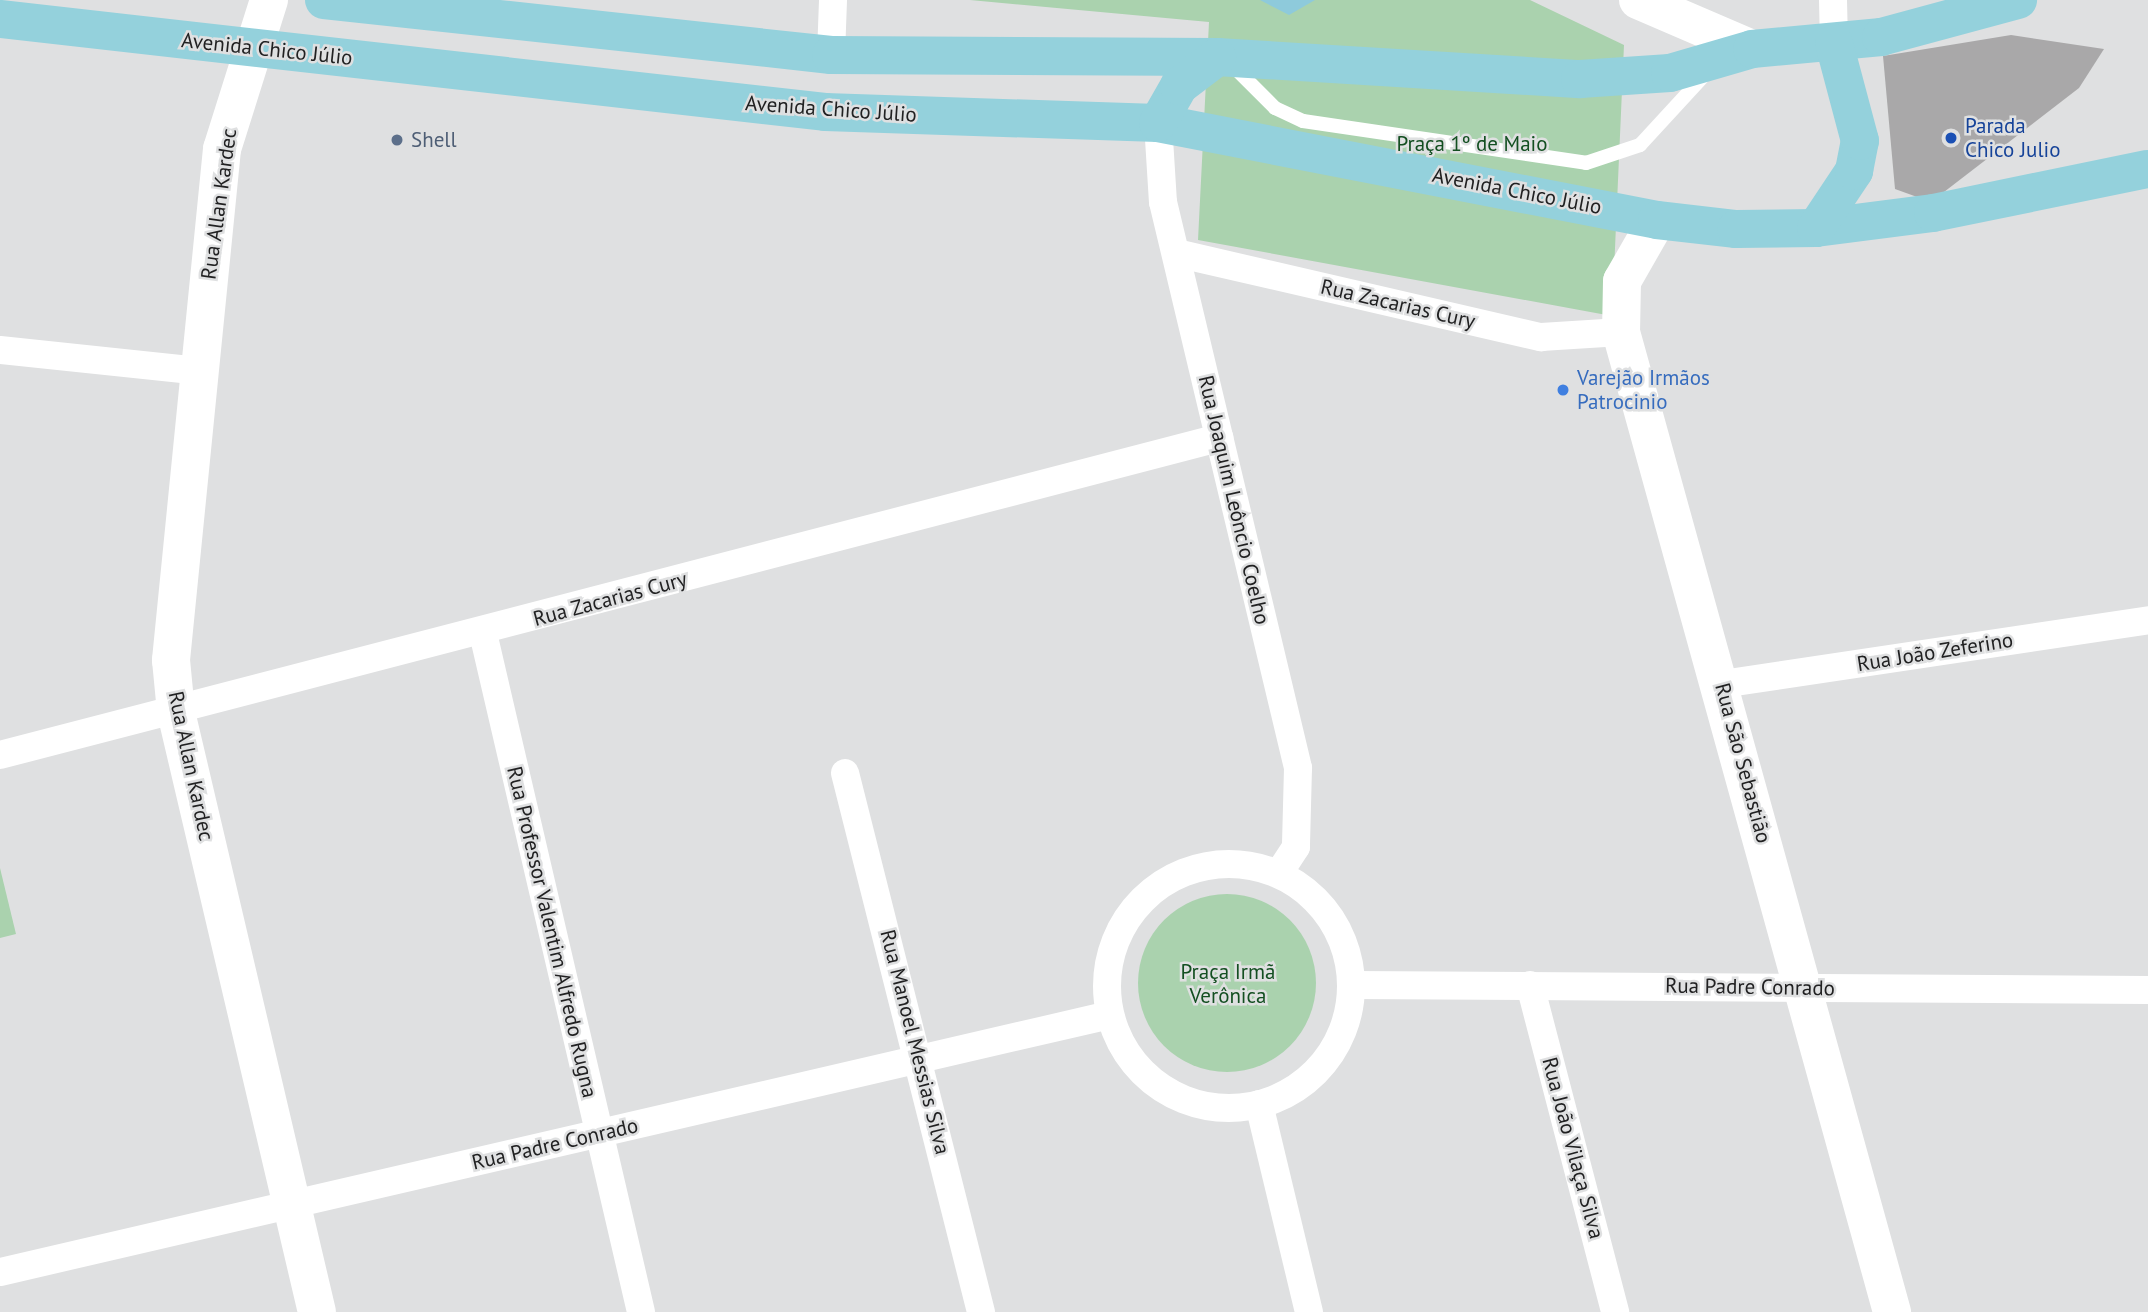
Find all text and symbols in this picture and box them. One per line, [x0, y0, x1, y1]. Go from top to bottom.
street label: Avenida Chico Júlio [180, 27, 354, 71]
street label: Avenida Chico Júlio [744, 90, 918, 128]
place label: Parada Chico Julio [1965, 113, 2060, 163]
street label: Rua Allan Kardec [196, 127, 242, 281]
place label: Shell [411, 127, 457, 153]
marker: Parada Chico Julio [1943, 130, 1959, 146]
park label: Praça 1º de Maio [1397, 131, 1547, 157]
marker: Shell [389, 132, 405, 148]
street label: Avenida Chico Júlio [1430, 162, 1604, 220]
street label: Rua Zacarias Cury [1318, 274, 1478, 334]
place label: Varejão Irmãos Patrocinio [1577, 365, 1710, 415]
street label: Rua Joaquim Leôncio Coelho [1193, 373, 1275, 627]
marker: Varejão Irmãos Patrocinio [1555, 382, 1571, 398]
street label: Rua Zacarias Cury [530, 566, 690, 632]
street label: Rua João Zeferino [1855, 627, 2015, 677]
street label: Rua São Sebastião [1709, 680, 1777, 846]
street label: Rua Allan Kardec [163, 689, 219, 843]
street label: Rua Professor Valentim Alfredo Rugna [501, 763, 603, 1101]
street label: Rua Manoel Messias Silva [875, 927, 955, 1157]
park label: Praça Irmã Verônica [1181, 959, 1275, 1009]
street label: Rua Padre Conrado [1665, 973, 1835, 1001]
street label: Rua João Vilaça Silva [1537, 1054, 1609, 1242]
street label: Rua Padre Conrado [469, 1113, 641, 1175]

